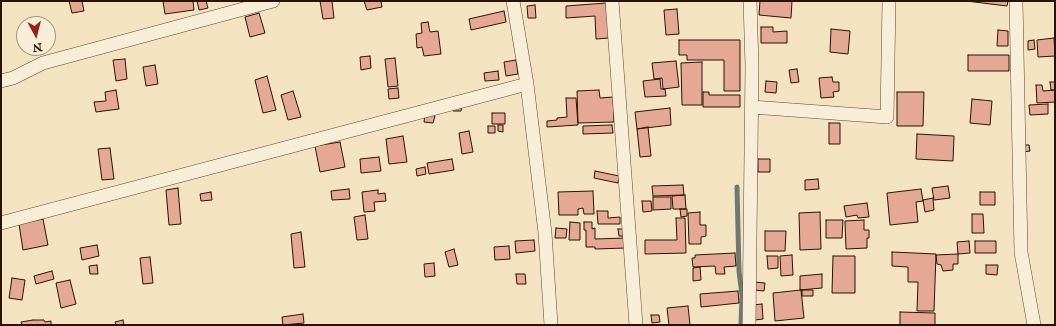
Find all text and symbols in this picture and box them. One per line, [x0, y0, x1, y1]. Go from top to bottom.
north arrow [16, 16, 56, 56]
text: N [32, 39, 43, 54]

